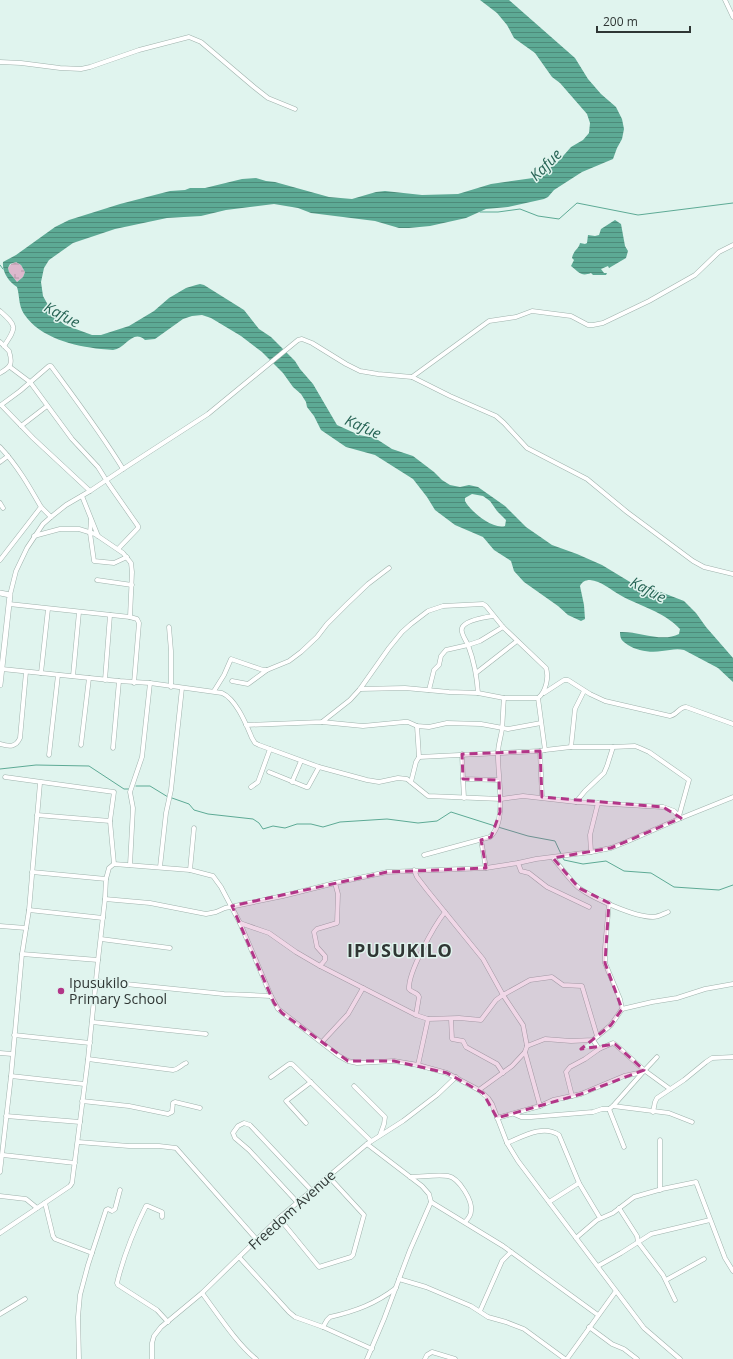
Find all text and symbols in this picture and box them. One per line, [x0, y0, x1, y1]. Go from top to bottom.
scale bar [597, 8, 690, 34]
text: 200 m [603, 13, 638, 30]
water label: Kafue [525, 144, 566, 185]
water label: Kafue [41, 296, 84, 332]
water label: Kafue [342, 409, 385, 443]
water label: Kafue [627, 571, 670, 607]
district label: IPUSUKILO [347, 938, 453, 962]
place label: Ipusukilo Primary School [69, 973, 167, 1008]
marker: Ipusukilo Primary School [56, 986, 66, 996]
street label: Freedom Avenue [244, 1165, 339, 1254]

